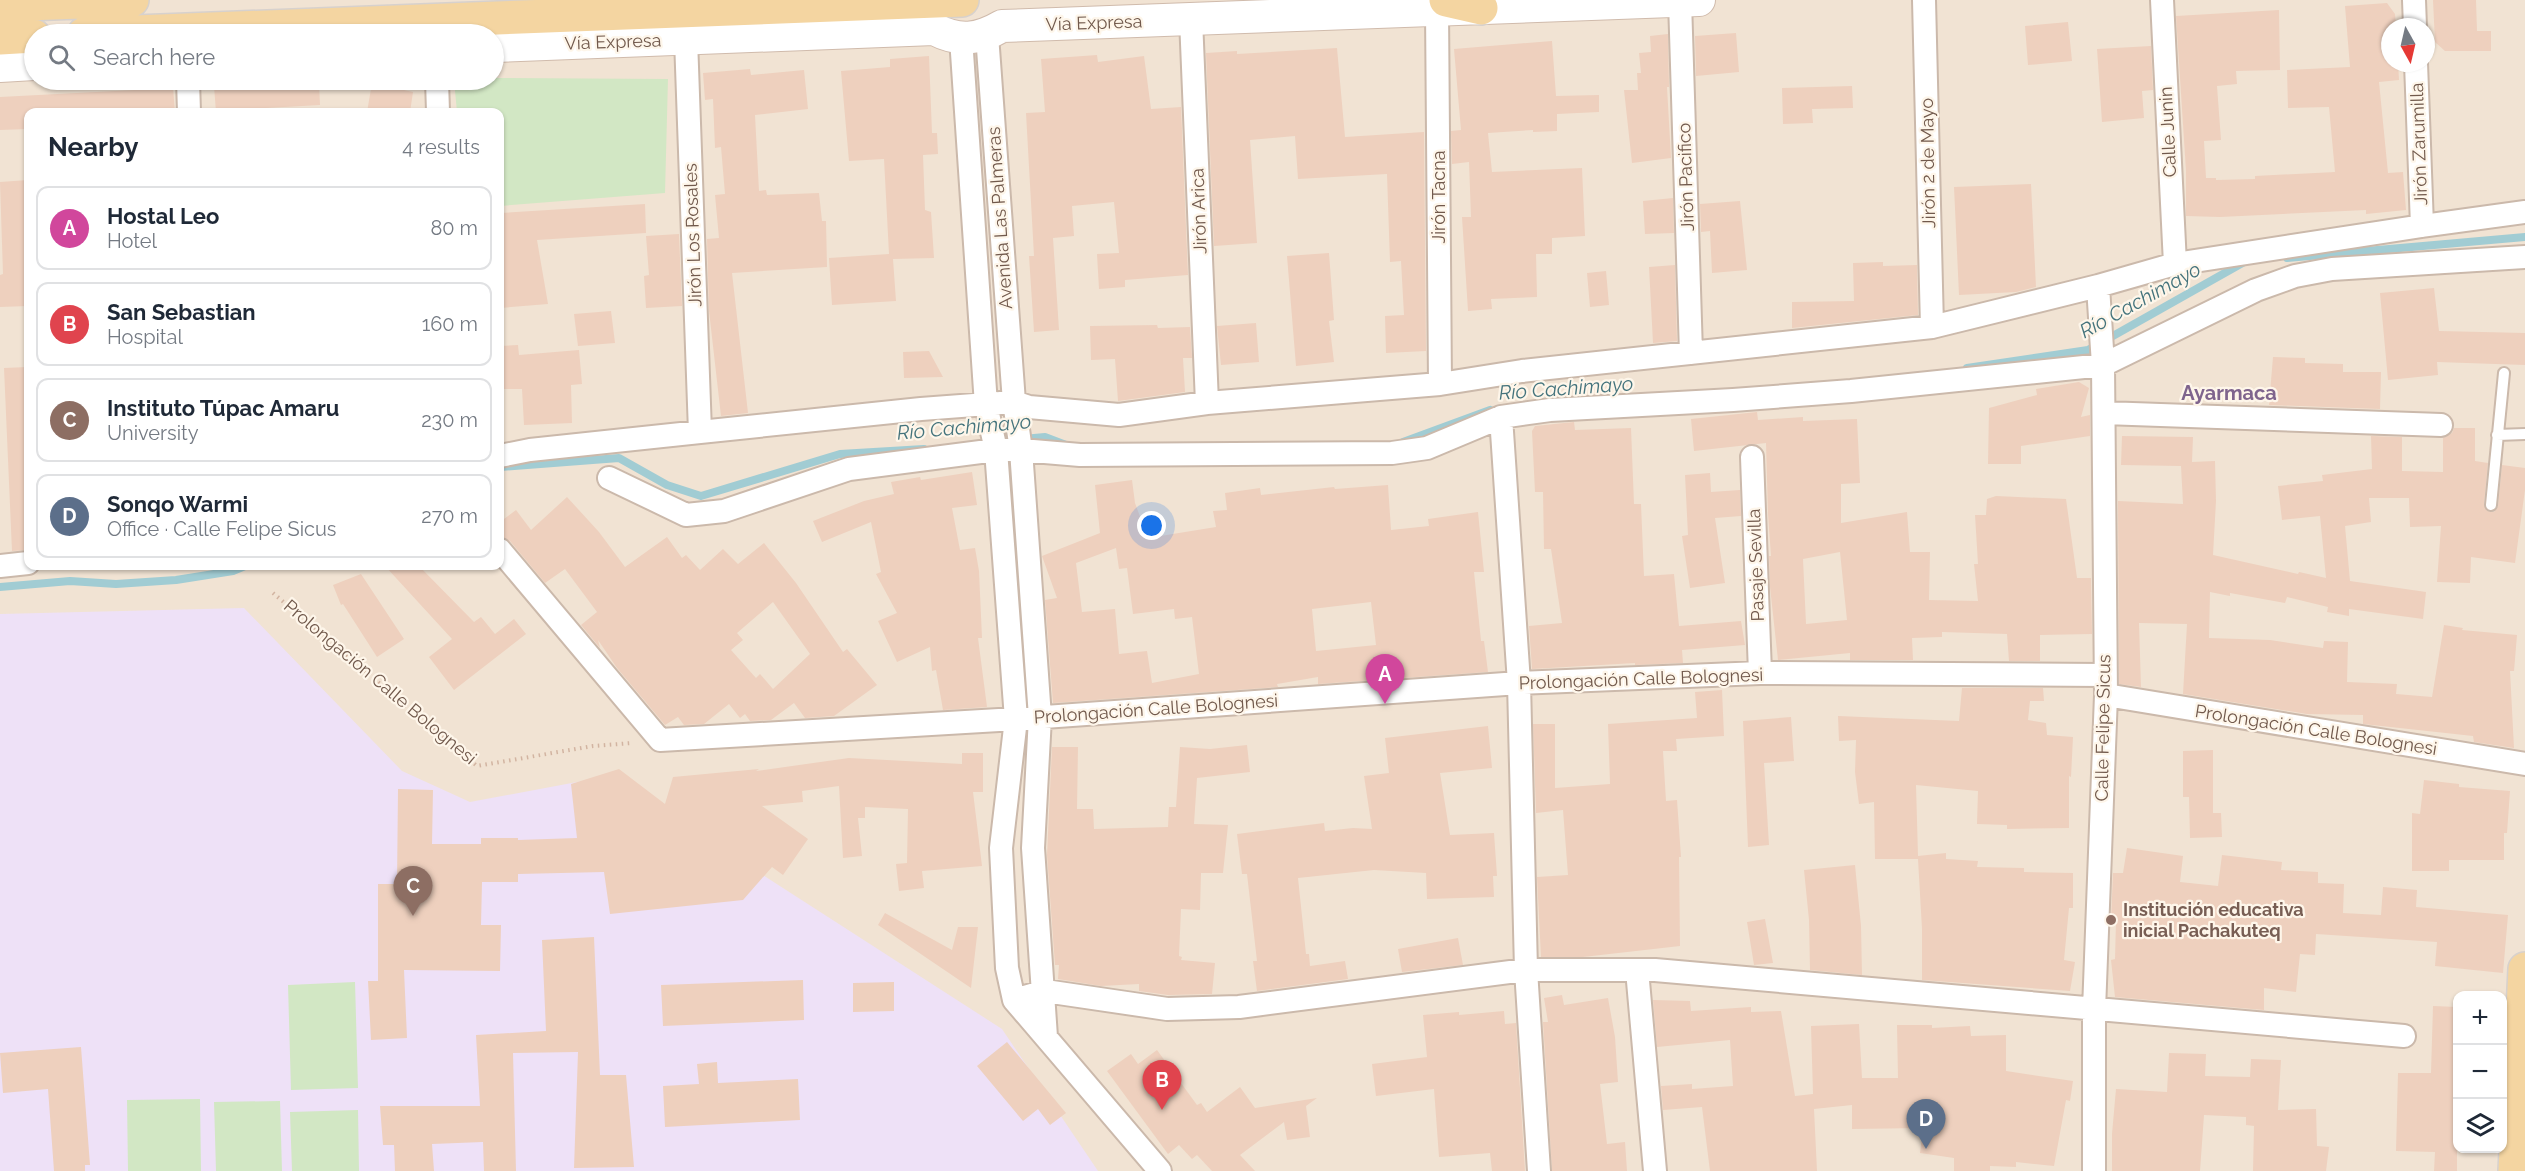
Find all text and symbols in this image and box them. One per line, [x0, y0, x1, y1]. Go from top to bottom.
street label: Vía Expresa [1045, 10, 1143, 35]
north arrow [2381, 18, 2435, 72]
search box [24, 24, 504, 90]
street label: Vía Expresa [564, 29, 662, 54]
icon: search [45, 41, 78, 74]
text: Search here [93, 44, 215, 70]
street label: Jirón Zarumilla [2406, 82, 2431, 206]
street label: Calle Junin [2155, 86, 2180, 178]
street label: Jirón 2 de Mayo [1916, 98, 1939, 228]
street label: Jirón Pacifico [1673, 122, 1698, 232]
street label: Avenida Las Palmeras [983, 126, 1016, 310]
text: Nearby [48, 132, 138, 162]
text: 4 results [402, 135, 480, 159]
street label: Jirón Tacna [1428, 151, 1449, 243]
street label: Jirón Los Rosales [679, 163, 705, 307]
street label: Jirón Arica [1187, 168, 1210, 254]
text: Hostal Leo [107, 203, 219, 229]
text: A [63, 216, 76, 240]
text: 80 m [430, 216, 478, 240]
text: Hotel [107, 229, 157, 253]
water label: Río Cachimayo [2075, 257, 2205, 343]
text: San Sebastian [107, 299, 256, 325]
text: B [63, 312, 76, 336]
text: 160 m [422, 312, 478, 336]
text: Hospital [107, 325, 183, 349]
water label: Río Cachimayo [1498, 371, 1634, 405]
district label: Ayarmaca [2181, 381, 2277, 405]
text: Instituto Túpac Amaru [107, 395, 339, 421]
text: C [63, 408, 76, 432]
text: 230 m [421, 408, 478, 432]
water label: Río Cachimayo [896, 409, 1032, 445]
text: University [107, 421, 199, 445]
text: Sonqo Warmi [107, 491, 248, 517]
text: D [62, 504, 77, 528]
text: 270 m [421, 504, 478, 528]
street label: Pasaje Sevilla [1743, 508, 1768, 622]
your location [1137, 511, 1166, 540]
text: Office · Calle Felipe Sicus [107, 517, 337, 541]
street label: Prolongación Calle Bolognesi [280, 595, 481, 768]
pin: A [1366, 654, 1404, 704]
street label: Calle Felipe Sicus [2091, 654, 2114, 802]
street label: Prolongación Calle Bolognesi [1518, 664, 1764, 693]
street label: Prolongación Calle Bolognesi [1033, 689, 1279, 728]
street label: Prolongación Calle Bolognesi [2194, 700, 2439, 759]
pin: C [394, 866, 432, 916]
place label: Institución educativa inicial Pachakuteq [2123, 899, 2304, 941]
marker: Institución educativa inicial Pachakuteq [2104, 913, 2118, 927]
map controls [2453, 991, 2507, 1153]
button: + [2453, 991, 2507, 1045]
button: − [2453, 1045, 2507, 1099]
pin: B [1142, 1060, 1182, 1110]
button: layers [2453, 1099, 2507, 1153]
pin: D [1906, 1100, 1946, 1149]

